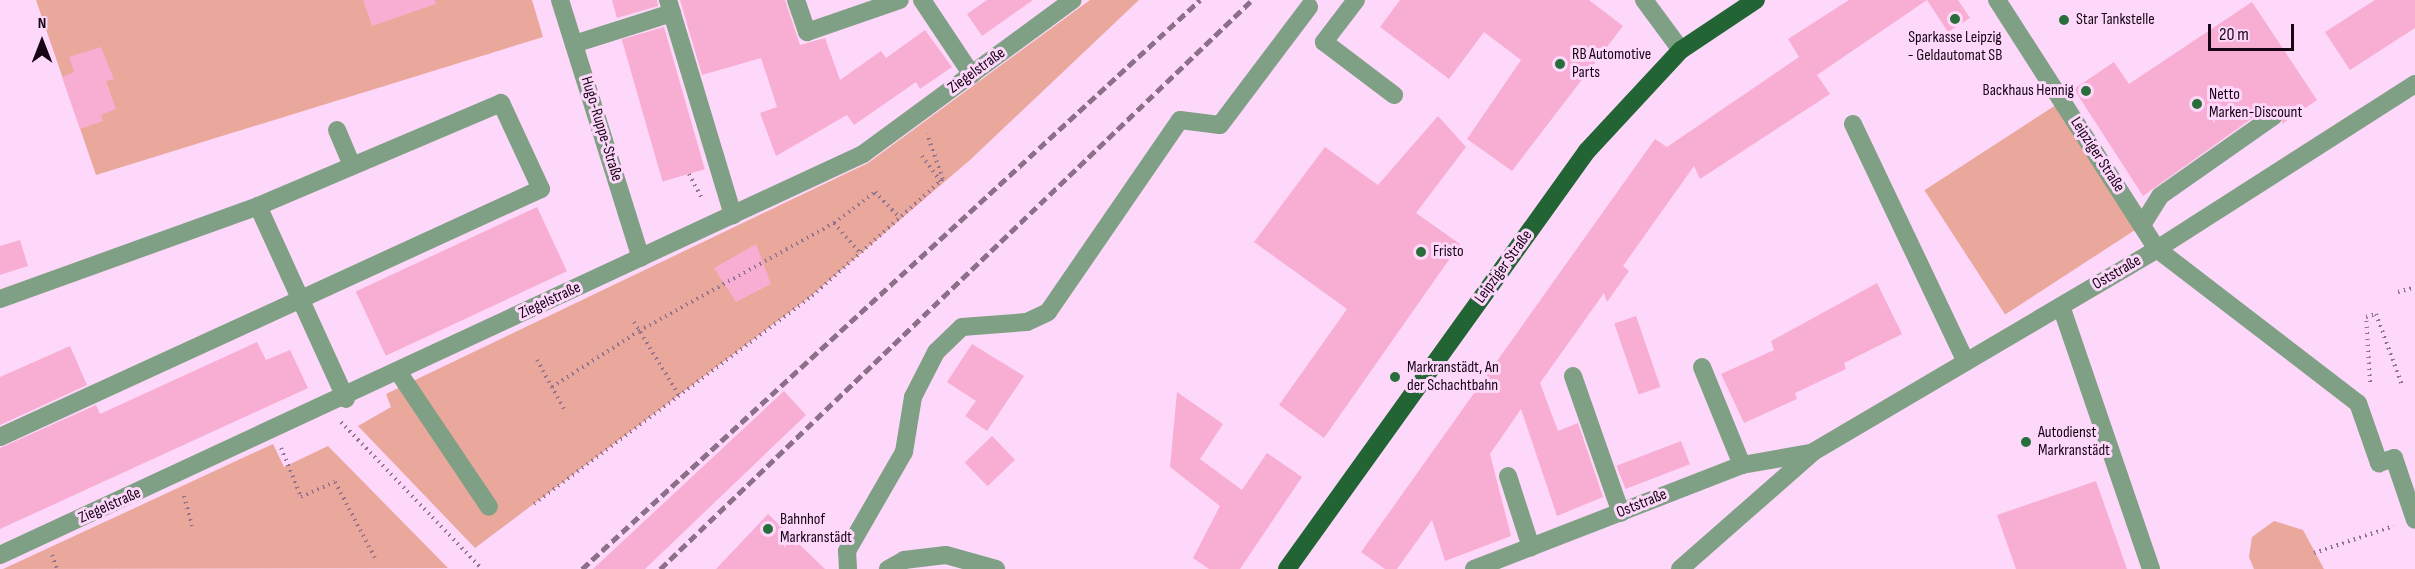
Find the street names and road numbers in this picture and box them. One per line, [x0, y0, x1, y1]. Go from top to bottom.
street label: Ziegelstraße [945, 44, 1009, 98]
street label: Hugo-Ruppe-Straße [576, 74, 626, 184]
street label: Leipziger Straße [2066, 114, 2128, 196]
street label: Leipziger Straße [1471, 227, 1537, 307]
street label: Oststraße [2089, 252, 2145, 294]
street label: Ziegelstraße [516, 278, 584, 324]
street label: Ziegelstraße [76, 484, 144, 528]
street label: Oststraße [1614, 485, 1670, 523]

